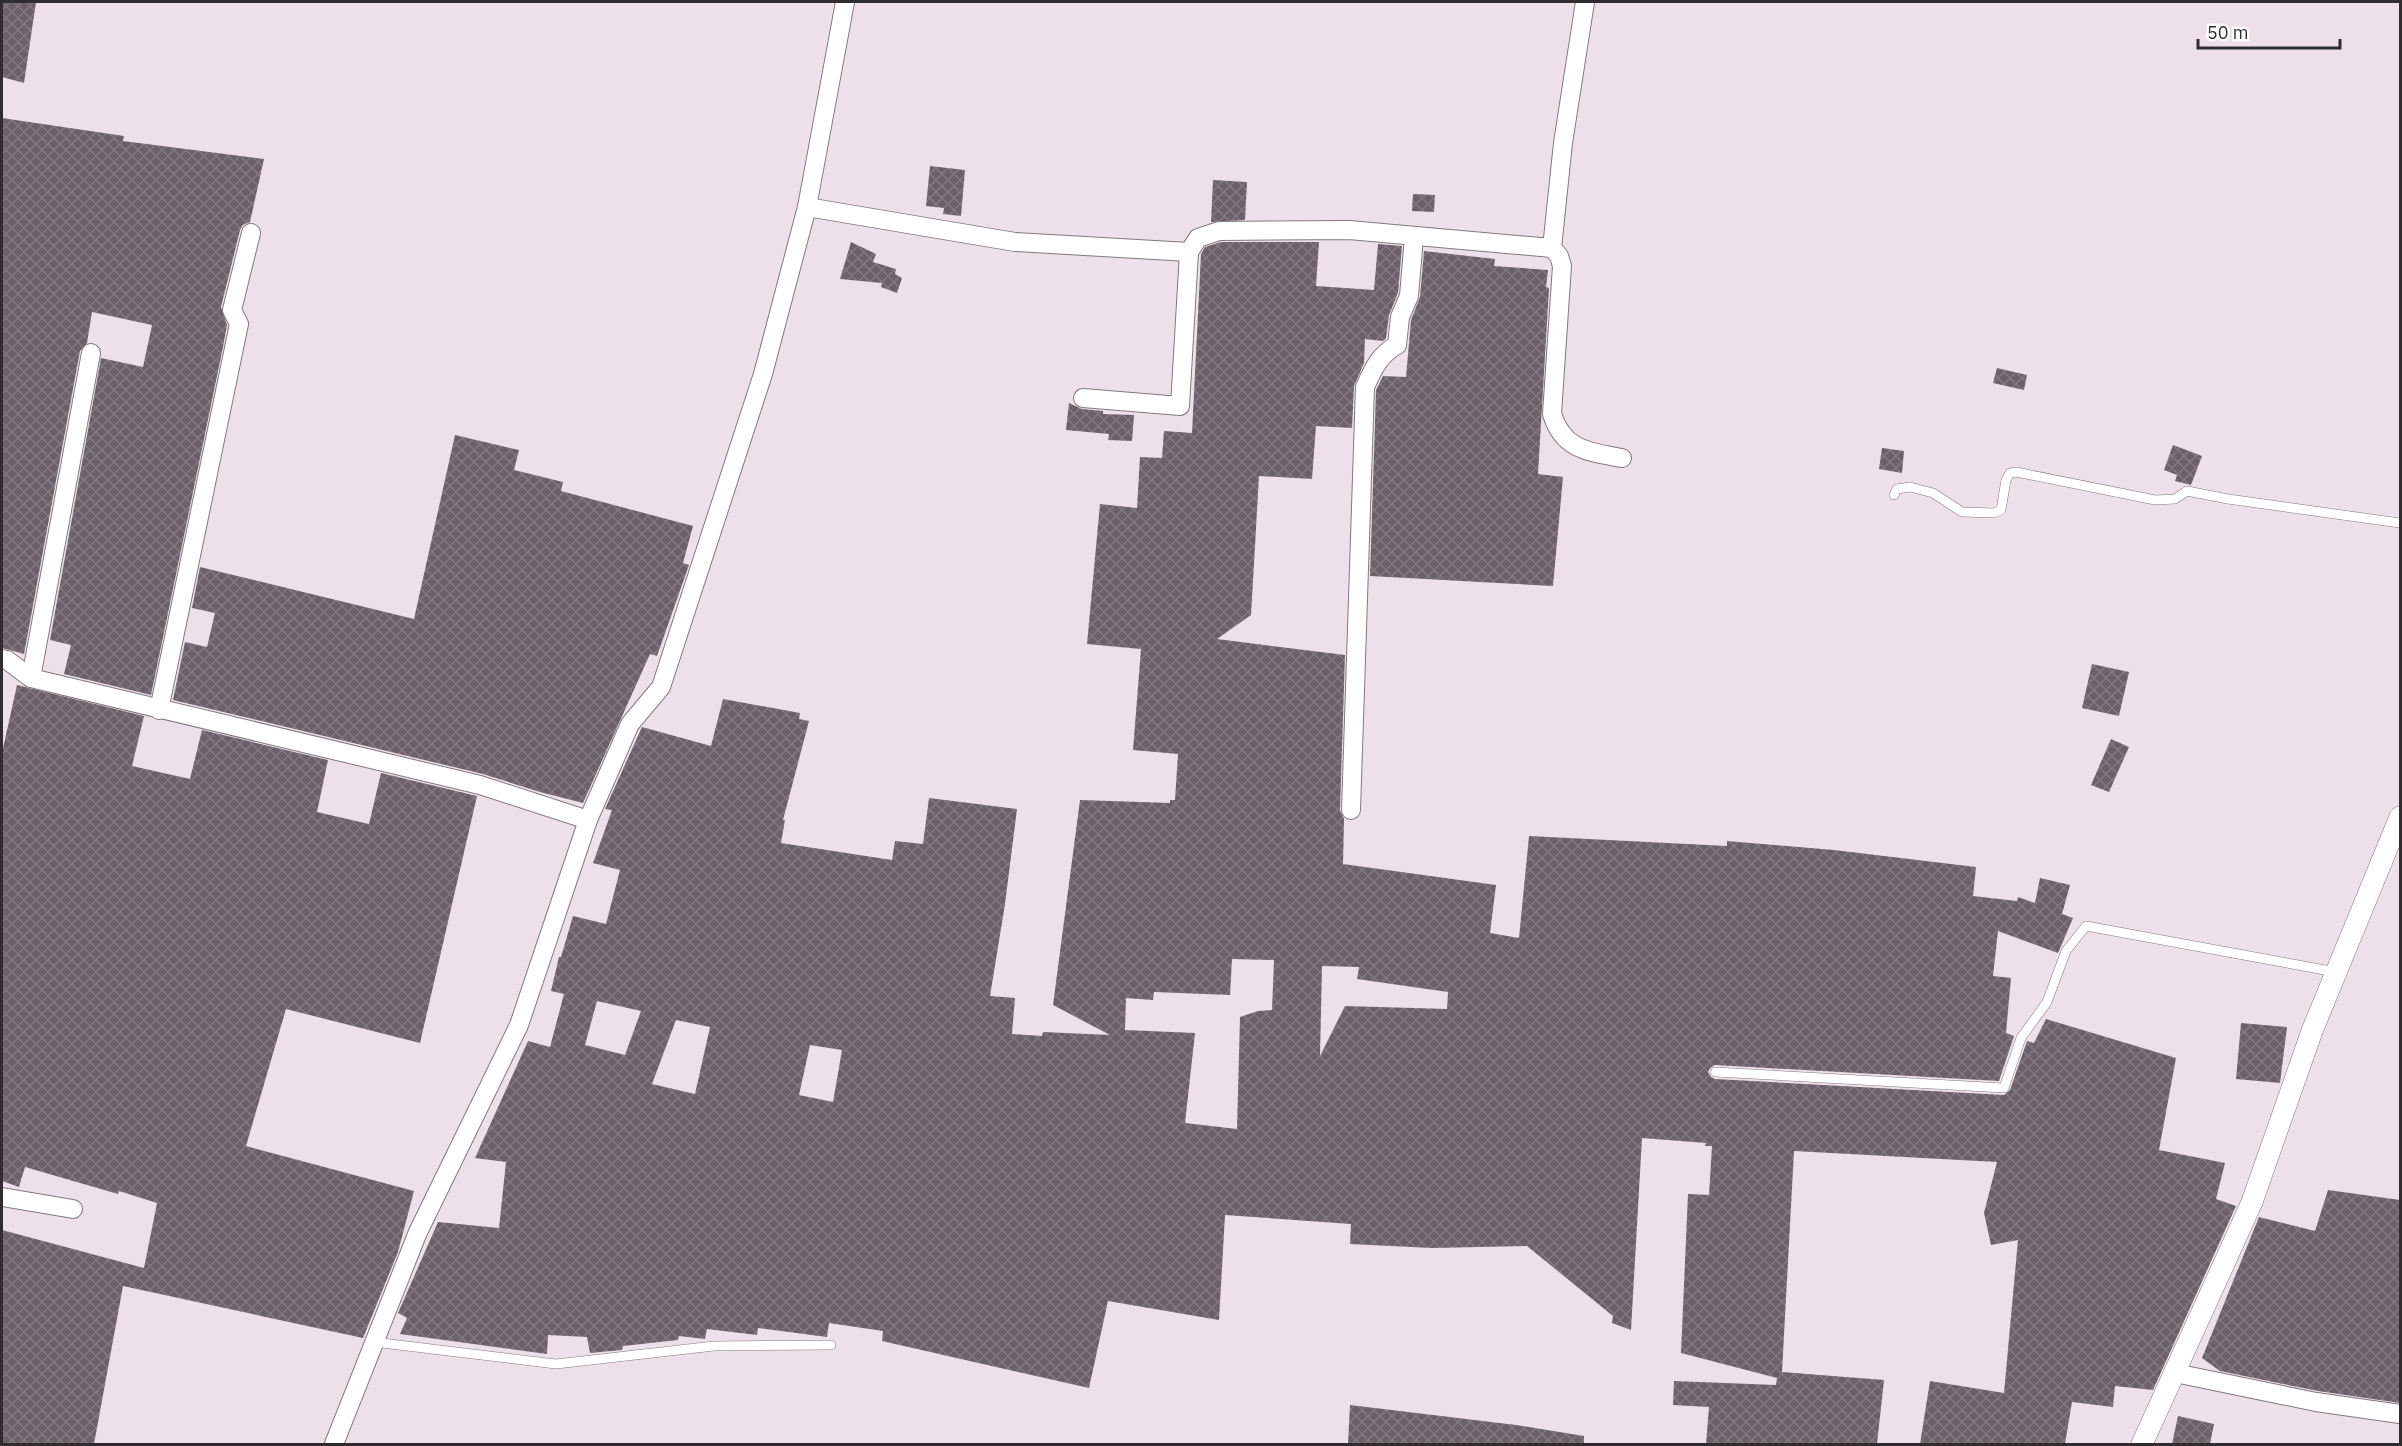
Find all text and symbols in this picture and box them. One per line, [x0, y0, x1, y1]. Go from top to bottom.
scale bar [2198, 12, 2340, 50]
text: 50 m [2207, 21, 2249, 44]

